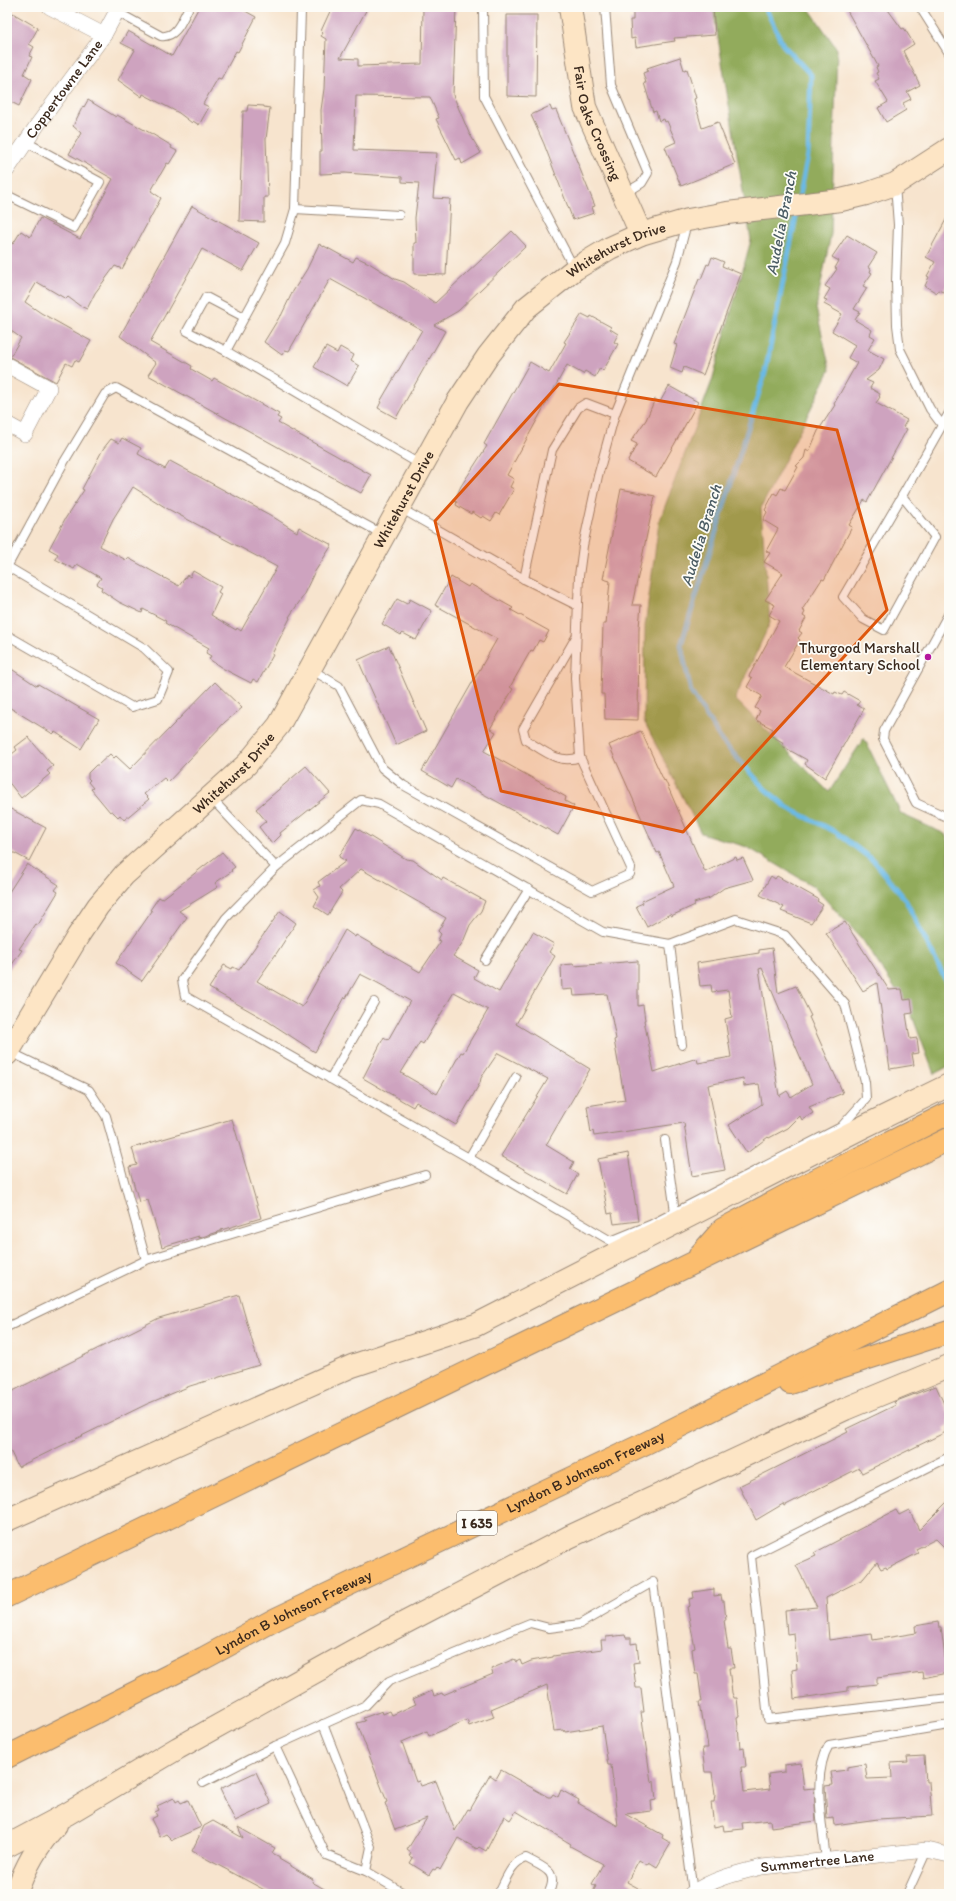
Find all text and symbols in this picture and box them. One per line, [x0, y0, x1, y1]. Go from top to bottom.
street label: Coppertowne Lane [22, 36, 107, 142]
street label: Fair Oaks Crossing [570, 64, 625, 184]
water label: Audelia Branch [762, 169, 800, 276]
street label: Whitehurst Drive [562, 218, 668, 282]
street label: Whitehurst Drive [369, 447, 438, 552]
water label: Audelia Branch [677, 481, 726, 588]
place label: Thurgood Marshall Elementary School [799, 639, 921, 674]
marker: Thurgood Marshall Elementary School [923, 652, 933, 662]
street label: Whitehurst Drive [189, 728, 279, 818]
street label: Lyndon B Johnson Freeway [504, 1426, 667, 1517]
road number: I 635 [457, 1511, 497, 1535]
street label: Lyndon B Johnson Freeway [212, 1566, 375, 1659]
street label: Summertree Lane [759, 1846, 875, 1876]

